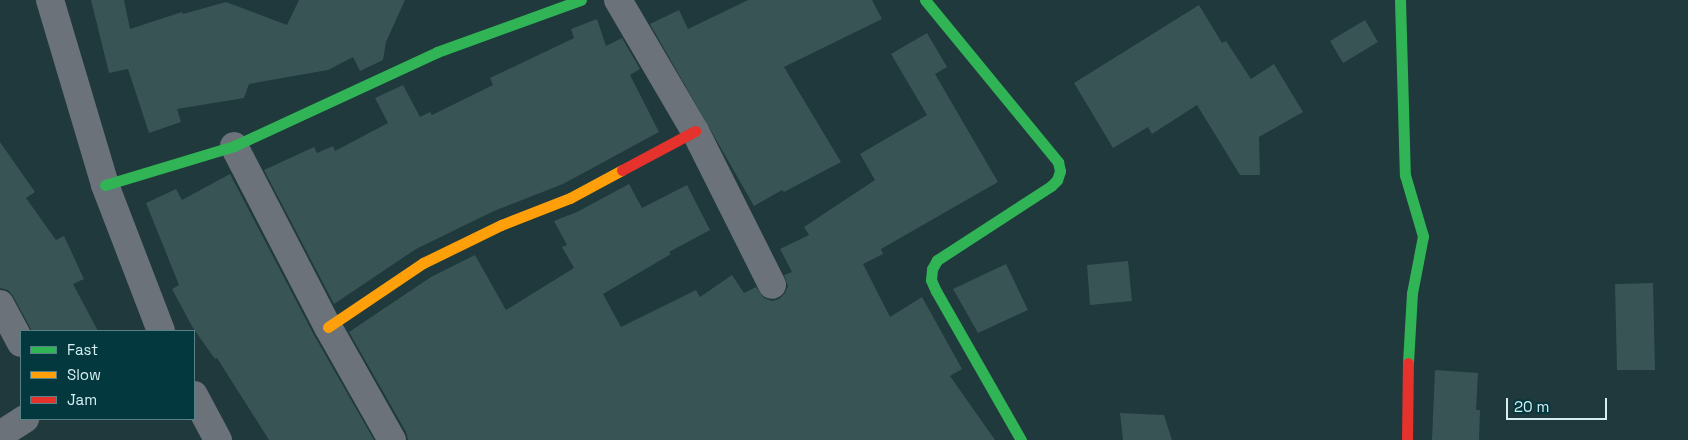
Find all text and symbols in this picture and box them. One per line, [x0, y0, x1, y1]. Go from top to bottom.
legend [20, 330, 195, 420]
text: Fast [67, 340, 98, 359]
text: Slow [67, 365, 101, 384]
scale bar [1508, 388, 1609, 420]
text: Jam [67, 390, 97, 409]
text: 20 m [1514, 397, 1549, 416]

